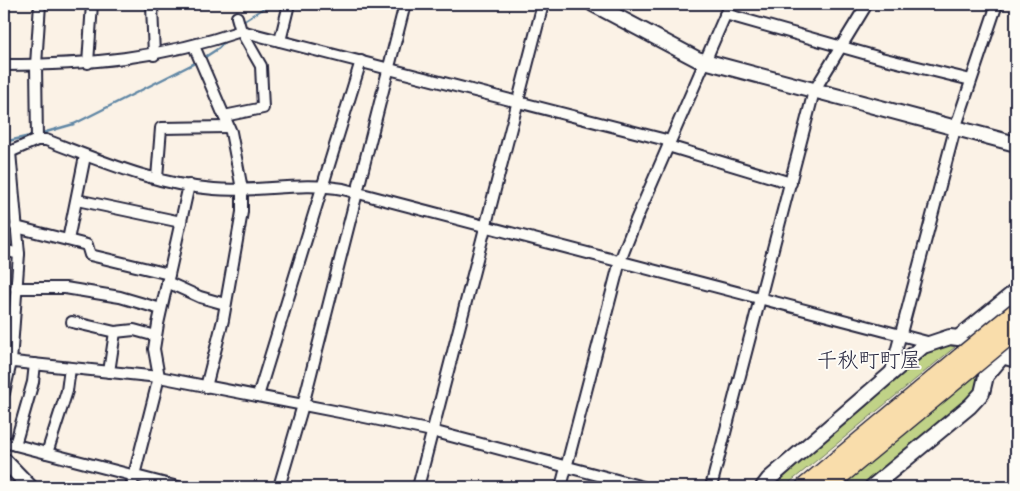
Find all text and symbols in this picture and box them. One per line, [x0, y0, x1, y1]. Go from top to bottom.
district label: 千秋町町屋 [817, 346, 922, 374]

